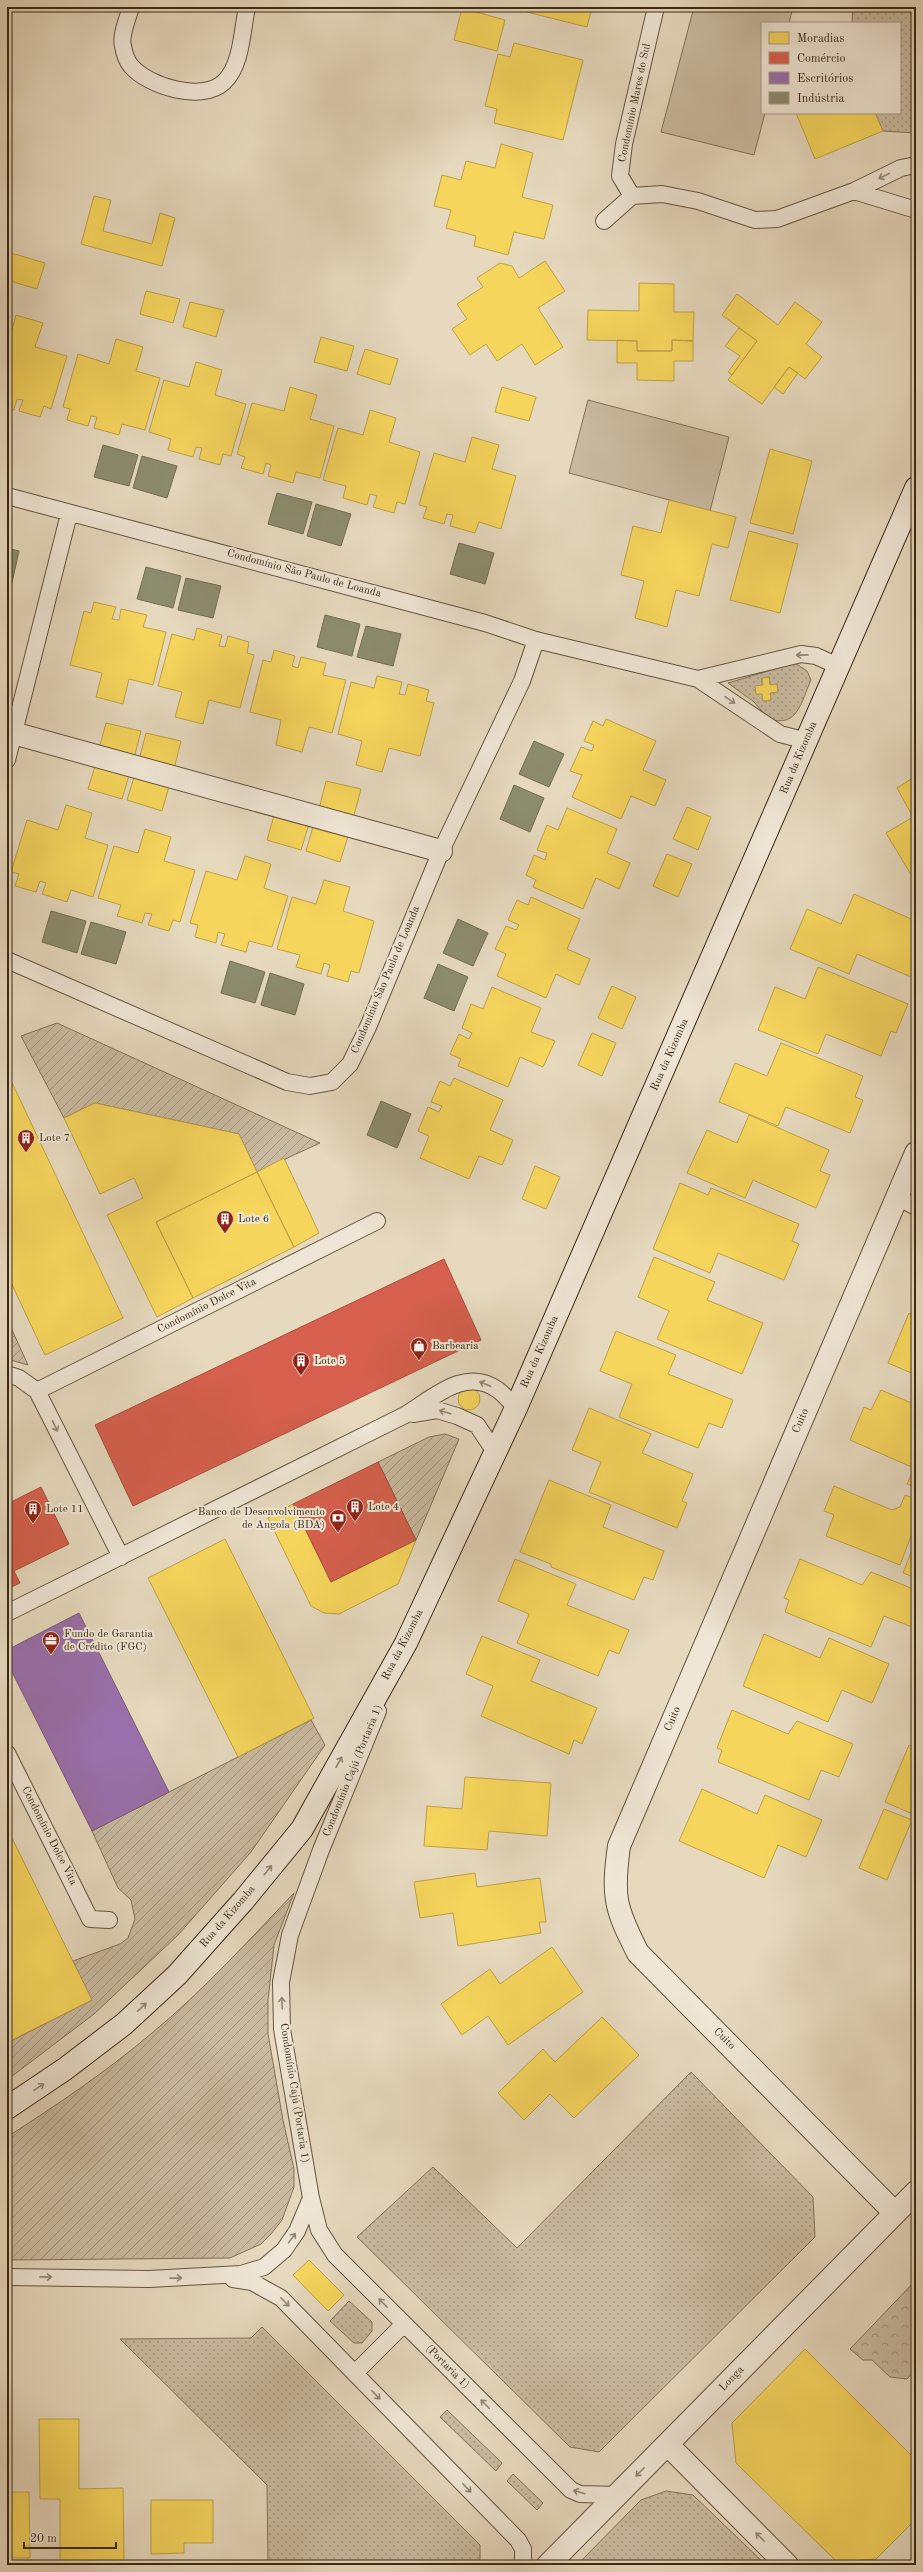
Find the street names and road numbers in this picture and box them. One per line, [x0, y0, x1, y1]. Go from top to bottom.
street label: Condomínio Mares do Sul [617, 43, 653, 163]
street label: Condomínio São Paulo de Loanda [226, 548, 383, 600]
street label: Rua da Kizomba [779, 719, 820, 796]
street label: Condomínio São Paulo de Loanda [350, 904, 422, 1055]
street label: Rua da Kizomba [649, 1017, 691, 1093]
street label: Condomínio Dolce Vita [156, 1276, 259, 1336]
street label: Rua da Kizomba [519, 1314, 561, 1390]
street label: Cuito [791, 1407, 811, 1435]
street label: Rua da Kizomba [380, 1607, 426, 1682]
street label: Condomínio Cajú (Portaria 1) [321, 1704, 385, 1838]
street label: Cuito [663, 1705, 683, 1733]
street label: Condomínio Dolce Vita [19, 1785, 79, 1888]
street label: Rua da Kizomba [198, 1884, 258, 1950]
street label: Condomínio Cajú (Portaria 1) [278, 2022, 310, 2164]
street label: Cuito [711, 2026, 737, 2052]
street label: (Portaria 1) [423, 2343, 471, 2391]
street label: Longa [718, 2364, 747, 2394]

